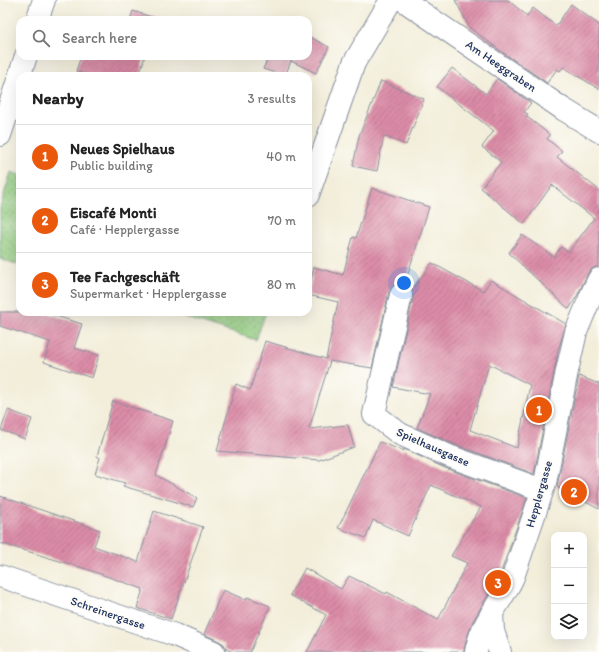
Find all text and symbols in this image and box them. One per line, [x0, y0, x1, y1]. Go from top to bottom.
search box [16, 16, 312, 60]
icon: search [30, 27, 52, 49]
text: Search here [62, 29, 137, 47]
street label: Am Heeggraben [463, 37, 539, 95]
text: Nearby [32, 88, 84, 108]
text: 3 results [247, 91, 296, 106]
text: Neues Spielhaus [70, 140, 175, 158]
text: 1 [42, 149, 48, 164]
text: 40 m [266, 149, 296, 164]
text: Public building [70, 158, 153, 173]
text: Eiscafé Monti [70, 204, 157, 222]
text: 2 [42, 213, 48, 228]
text: 70 m [268, 213, 296, 228]
text: Café · Hepplergasse [70, 222, 180, 237]
text: Tee Fachgeschäft [70, 268, 180, 286]
your location [394, 273, 414, 293]
text: 3 [41, 277, 49, 292]
text: 80 m [267, 277, 296, 292]
text: Supermarket · Hepplergasse [70, 286, 227, 301]
pin: 1 [526, 395, 552, 425]
street label: Spielhausgasse [394, 425, 472, 469]
street label: Hepplergasse [523, 459, 555, 529]
pin: 2 [561, 477, 587, 507]
map controls [551, 532, 587, 640]
button: + [551, 532, 587, 568]
pin: 3 [485, 568, 511, 598]
button: − [551, 568, 587, 604]
street label: Schreinergasse [69, 594, 147, 632]
button: layers [551, 604, 587, 640]

